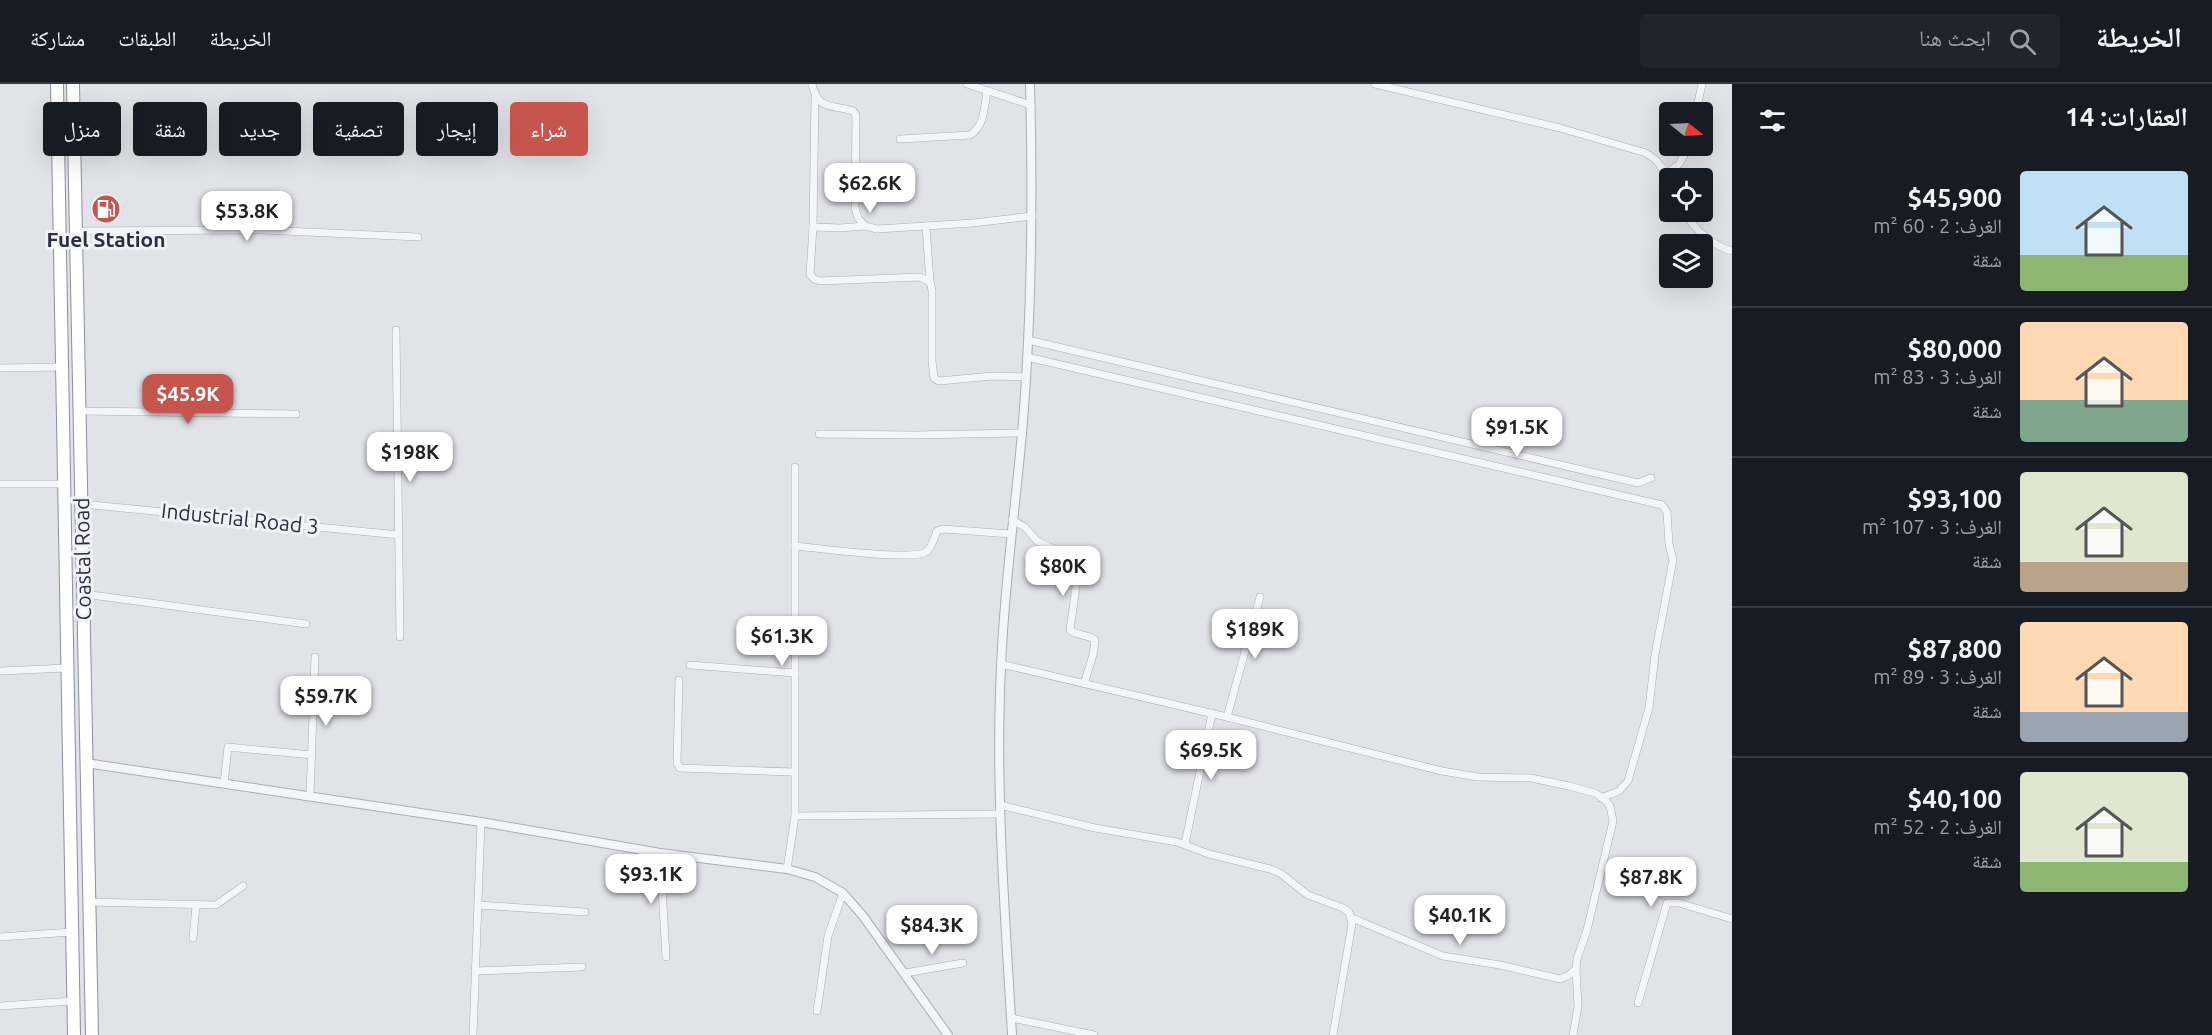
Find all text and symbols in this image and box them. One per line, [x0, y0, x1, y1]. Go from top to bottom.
search box [1640, 14, 2060, 68]
text: الخريطة [2096, 21, 2182, 52]
text: ابحث هنا [1919, 25, 1991, 50]
icon: search [2006, 25, 2039, 58]
text: مشاركة [30, 26, 85, 50]
text: الطبقات [118, 26, 177, 50]
text: الخريطة [210, 26, 271, 50]
chip: منزل [43, 102, 121, 156]
chip: شقة [133, 102, 207, 156]
chip: جديد [219, 102, 301, 156]
chip: تصفية [313, 102, 404, 156]
chip: إيجار [416, 102, 498, 156]
chip: شراء [510, 102, 588, 156]
north arrow [1659, 102, 1713, 156]
map controls [1659, 102, 1713, 288]
text: العقارات: 14 [2065, 102, 2188, 131]
icon: filters [1756, 104, 1789, 137]
pin: $62.6K [821, 163, 919, 214]
button: locate [1659, 168, 1713, 222]
text: $62.6K [838, 171, 902, 194]
text: $45,900 [1908, 183, 2002, 212]
pin: $53.8K [198, 191, 296, 242]
fuel station icon: Fuel Station [90, 193, 122, 225]
icon: home [2068, 195, 2140, 267]
text: $53.8K [215, 199, 279, 222]
text: الغرف: 2 · 60 m² [1873, 214, 2002, 237]
place label: Fuel Station [46, 227, 166, 251]
button: layers [1659, 234, 1713, 288]
text: شقة [1972, 248, 2002, 271]
text: $80,000 [1908, 334, 2002, 363]
icon: home [2068, 346, 2140, 418]
text: الغرف: 3 · 83 m² [1873, 365, 2002, 388]
pin: $45.9K [139, 374, 237, 425]
text: $45.9K [156, 382, 220, 405]
text: شقة [1972, 399, 2002, 422]
pin: $91.5K [1468, 407, 1566, 458]
text: $91.5K [1485, 415, 1549, 438]
pin: $198K [368, 432, 452, 483]
text: $198K [381, 440, 439, 463]
text: $93,100 [1908, 484, 2002, 513]
icon: home [2068, 496, 2140, 568]
street label: Coastal Road [69, 497, 95, 621]
street label: Industrial Road 3 [160, 498, 320, 538]
text: الغرف: 3 · 107 m² [1862, 515, 2002, 538]
pin: $80K [1027, 546, 1099, 597]
text: شقة [1972, 549, 2002, 572]
text: $80K [1039, 554, 1087, 577]
pin: $189K [1213, 609, 1297, 660]
pin: $61.3K [733, 616, 831, 667]
text: $189K [1226, 617, 1284, 640]
text: $61.3K [750, 624, 814, 647]
text: $87,800 [1908, 634, 2002, 663]
icon: home [2068, 646, 2140, 718]
text: الغرف: 3 · 89 m² [1873, 665, 2002, 688]
pin: $59.7K [277, 676, 375, 727]
text: $59.7K [294, 684, 358, 707]
text: شقة [1972, 699, 2002, 722]
pin: $69.5K [1162, 730, 1260, 781]
text: $69.5K [1179, 738, 1243, 761]
text: $40,100 [1908, 784, 2002, 813]
icon: home [2068, 796, 2140, 868]
text: الغرف: 2 · 52 m² [1873, 815, 2002, 838]
text: شقة [1972, 849, 2002, 872]
pin: $93.1K [602, 854, 700, 905]
pin: $87.8K [1602, 857, 1700, 908]
text: $93.1K [619, 862, 683, 885]
text: $87.8K [1619, 865, 1683, 888]
pin: $40.1K [1411, 895, 1509, 946]
text: $40.1K [1428, 903, 1492, 926]
pin: $84.3K [883, 905, 981, 956]
text: $84.3K [900, 913, 964, 936]

